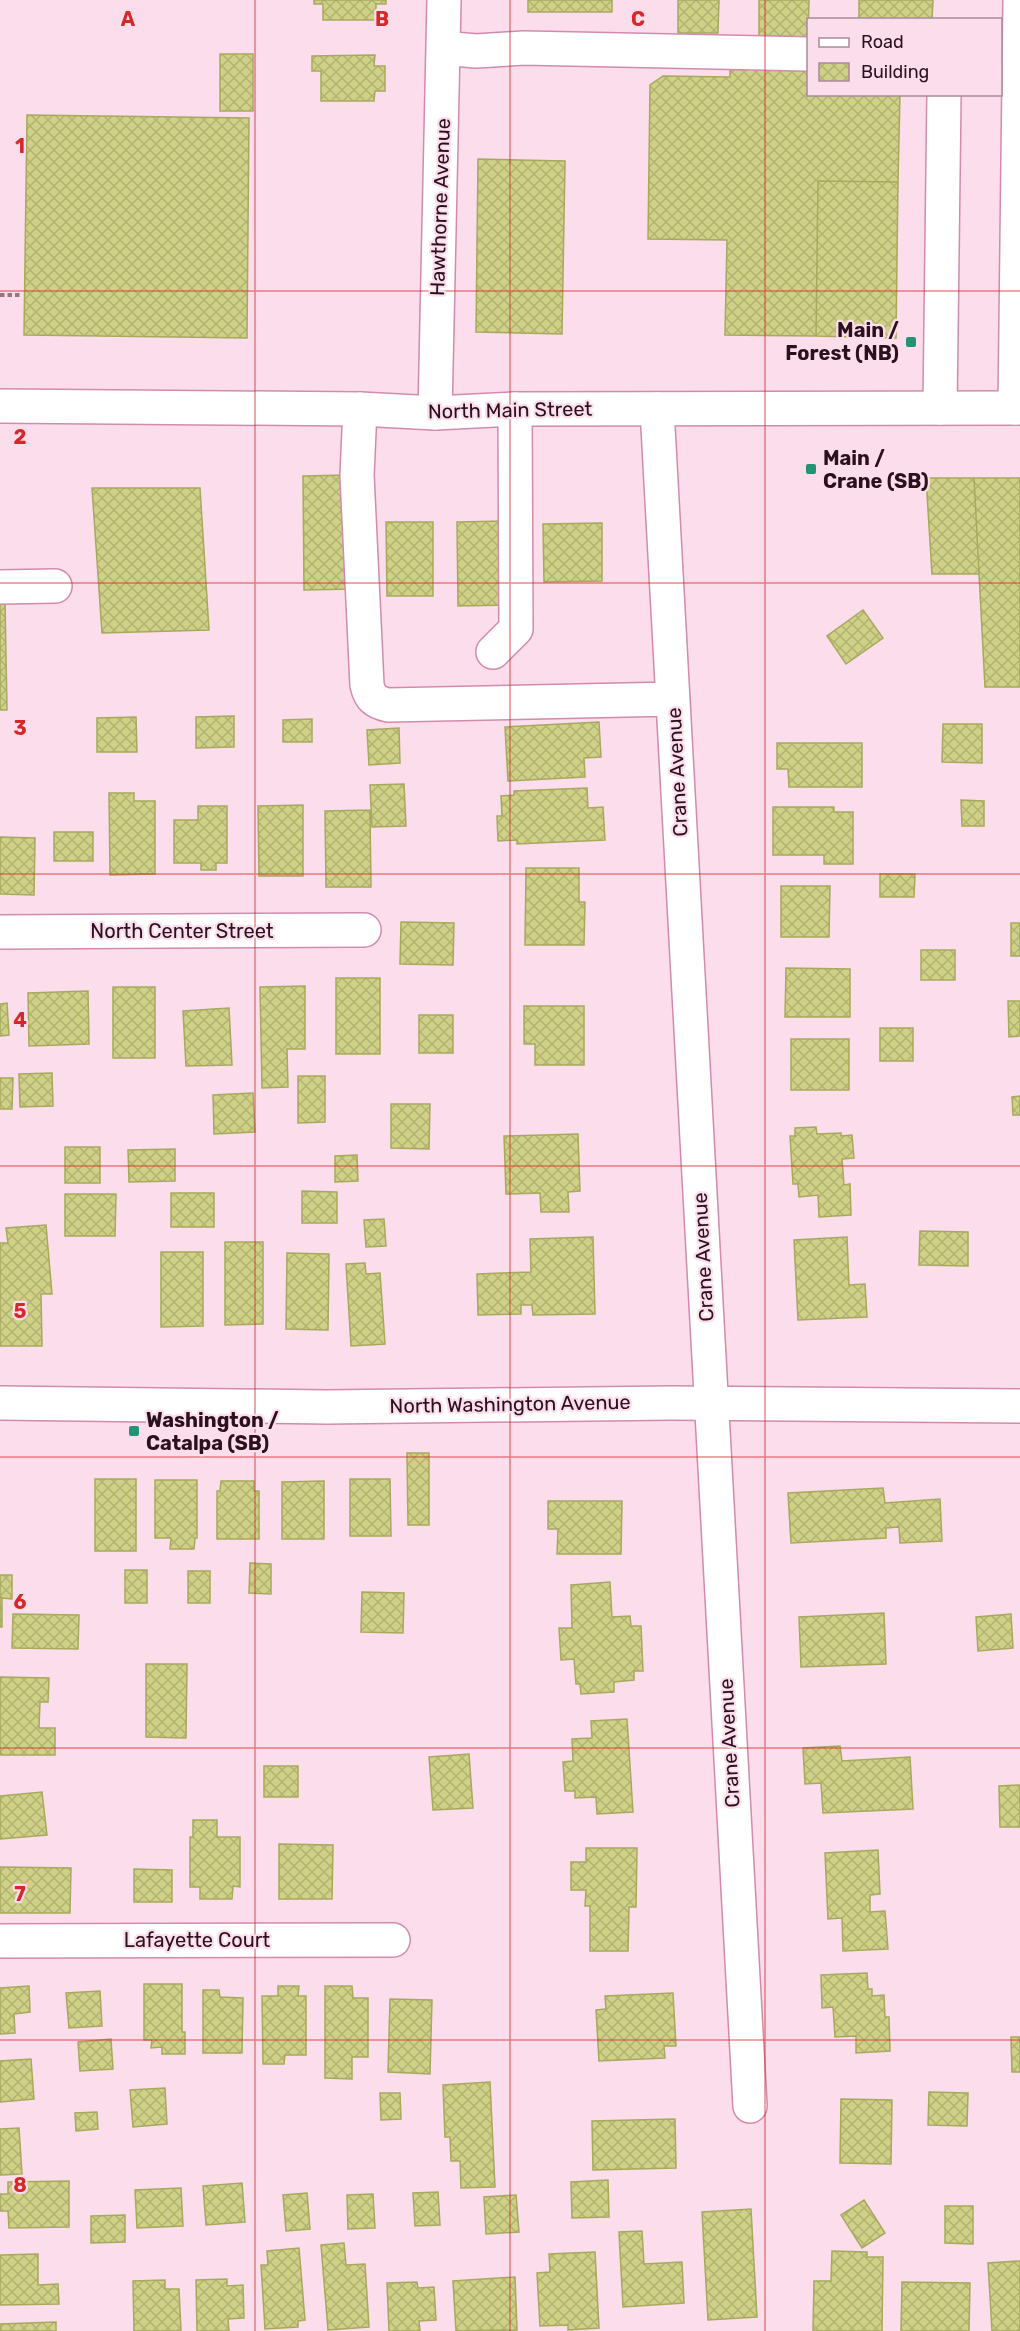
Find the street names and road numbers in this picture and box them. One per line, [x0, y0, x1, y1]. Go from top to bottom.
street label: Hawthorne Avenue [425, 118, 455, 296]
street label: North Main Street [428, 397, 593, 423]
street label: Crane Avenue [662, 707, 692, 837]
street label: North Center Street [90, 919, 274, 943]
street label: Crane Avenue [688, 1192, 718, 1322]
street label: North Washington Avenue [389, 1390, 631, 1418]
street label: Crane Avenue [714, 1678, 744, 1808]
street label: Lafayette Court [124, 1928, 270, 1952]

